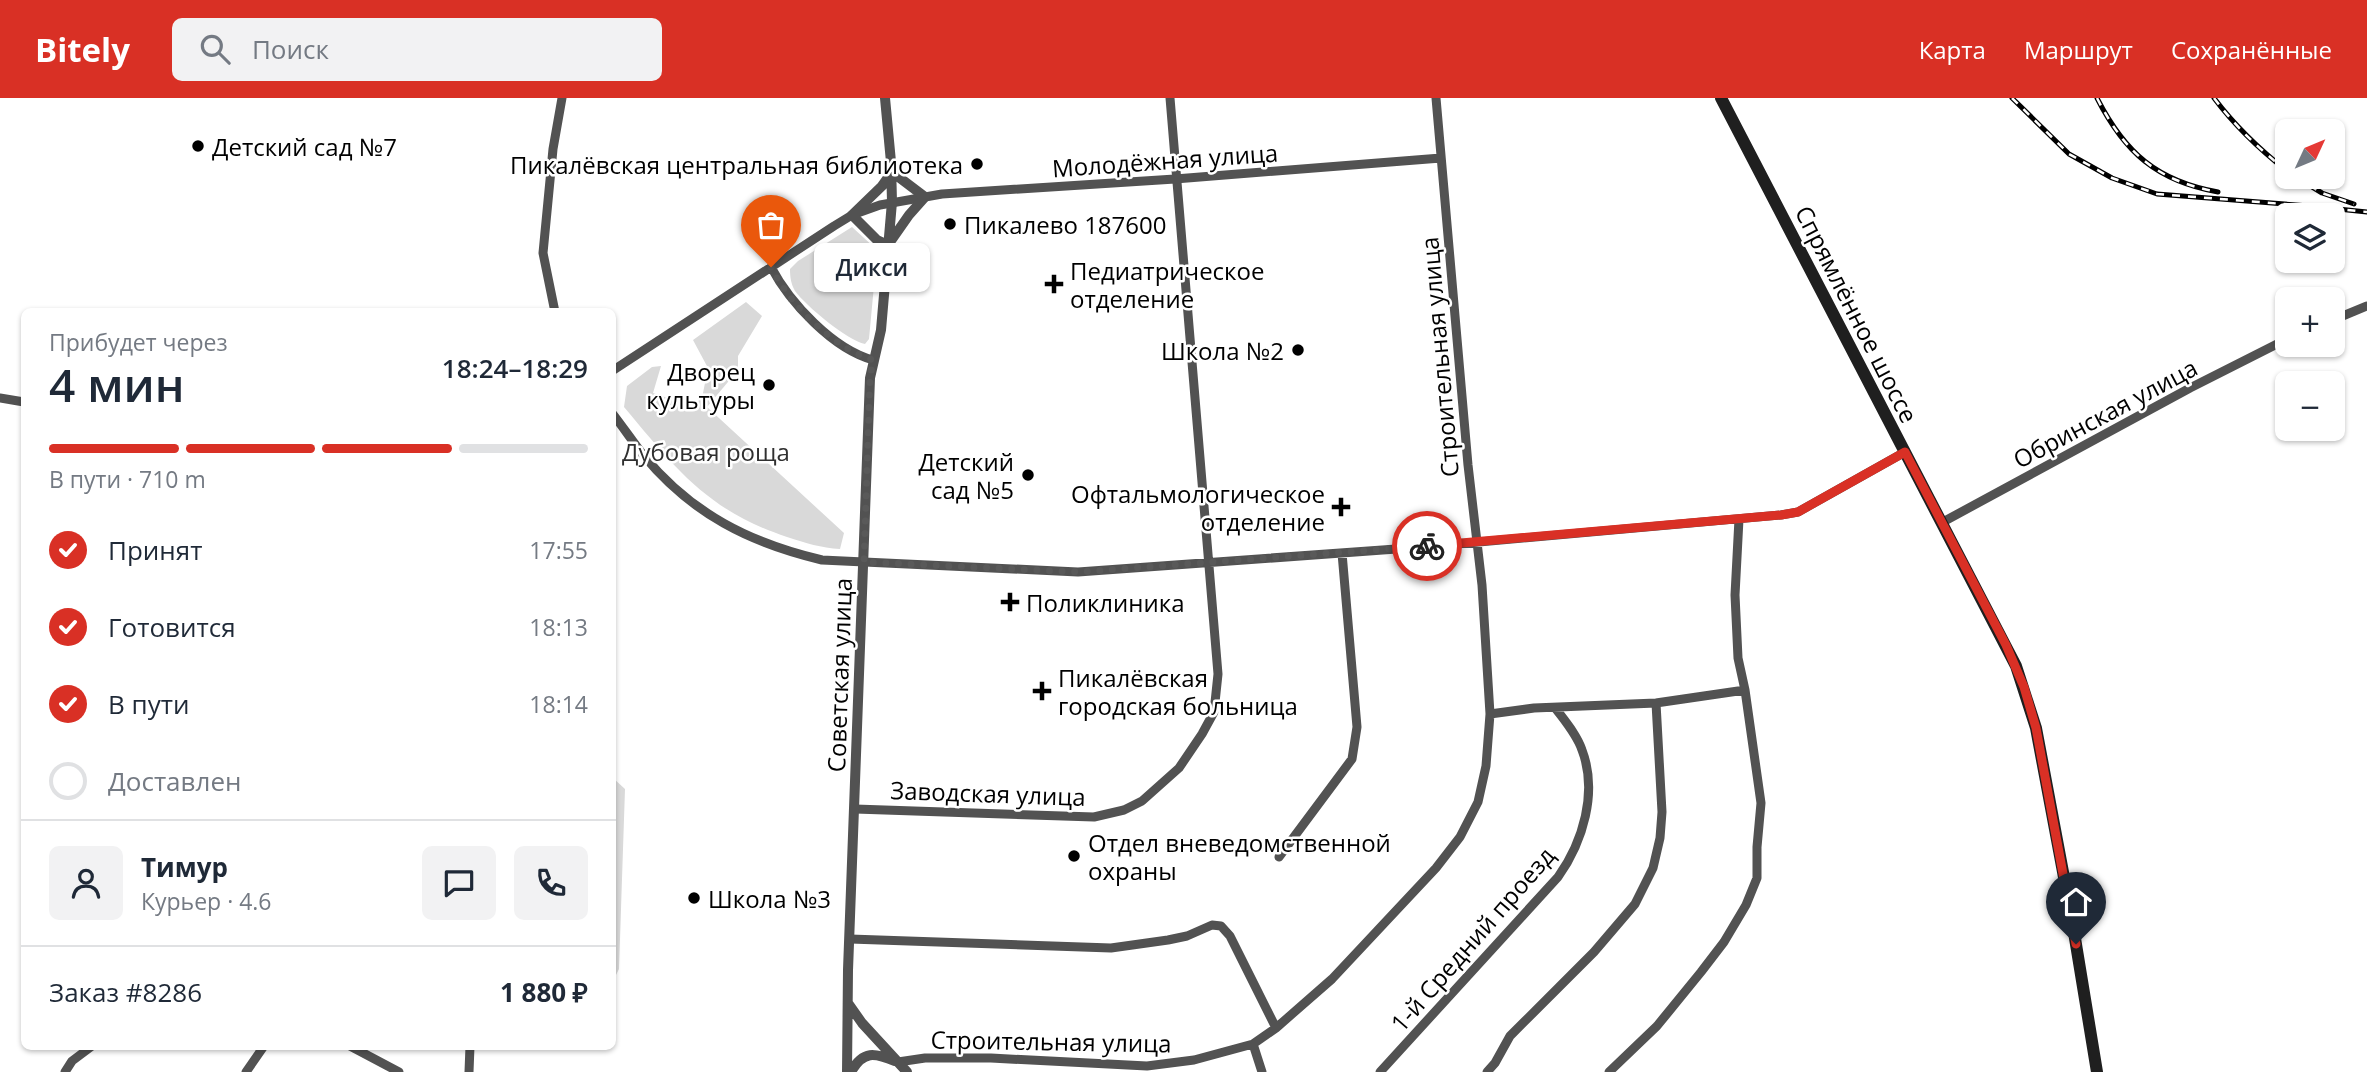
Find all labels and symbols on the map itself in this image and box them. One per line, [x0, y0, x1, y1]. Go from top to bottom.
north arrow [2275, 119, 2345, 189]
place label: Детский сад №7 [212, 130, 397, 163]
street label: Молодёжная улица [1051, 136, 1279, 184]
marker: Детский сад №7 [190, 138, 206, 154]
place label: Пикалёвская центральная библиотека [510, 148, 963, 181]
marker: Пикалёвская центральная библиотека [969, 156, 985, 172]
pin [741, 195, 801, 267]
street label: Спрямлённое шоссе [1788, 200, 1926, 428]
place label: Пикалево 187600 [964, 208, 1166, 241]
marker: Пикалево 187600 [942, 216, 958, 232]
street label: Строительная улица [1412, 236, 1466, 478]
callout: Дикси [813, 242, 928, 292]
place label: Педиатрическое отделение [1070, 254, 1264, 315]
marker: Педиатрическое отделение [1044, 274, 1064, 294]
place label: Школа №2 [1161, 334, 1284, 367]
marker: Школа №2 [1290, 342, 1306, 358]
street label: Обринская улица [2007, 350, 2203, 476]
place label: Дворец культуры [646, 355, 755, 416]
marker: Дворец культуры [761, 377, 777, 393]
park label: Дубовая роща [622, 435, 790, 468]
place label: Детский сад №5 [918, 445, 1014, 506]
marker: Детский сад №5 [1020, 467, 1036, 483]
place label: Офтальмологическое отделение [1071, 477, 1325, 538]
marker: Офтальмологическое отделение [1331, 497, 1351, 517]
courier [1392, 511, 1462, 581]
street label: Советская улица [819, 577, 859, 773]
place label: Поликлиника [1026, 586, 1184, 619]
marker: Поликлиника [1000, 592, 1020, 612]
place label: Пикалёвская городская больница [1058, 661, 1298, 722]
marker: Пикалёвская городская больница [1032, 681, 1052, 701]
street label: Заводская улица [890, 773, 1086, 813]
place label: Отдел вневедомственной охраны [1088, 826, 1391, 887]
street label: 1-й Средний проезд [1383, 839, 1562, 1038]
marker: Отдел вневедомственной охраны [1066, 848, 1082, 864]
pin [2046, 872, 2106, 944]
place label: Школа №3 [708, 882, 831, 915]
marker: Школа №3 [686, 890, 702, 906]
street label: Строительная улица [930, 1022, 1172, 1060]

